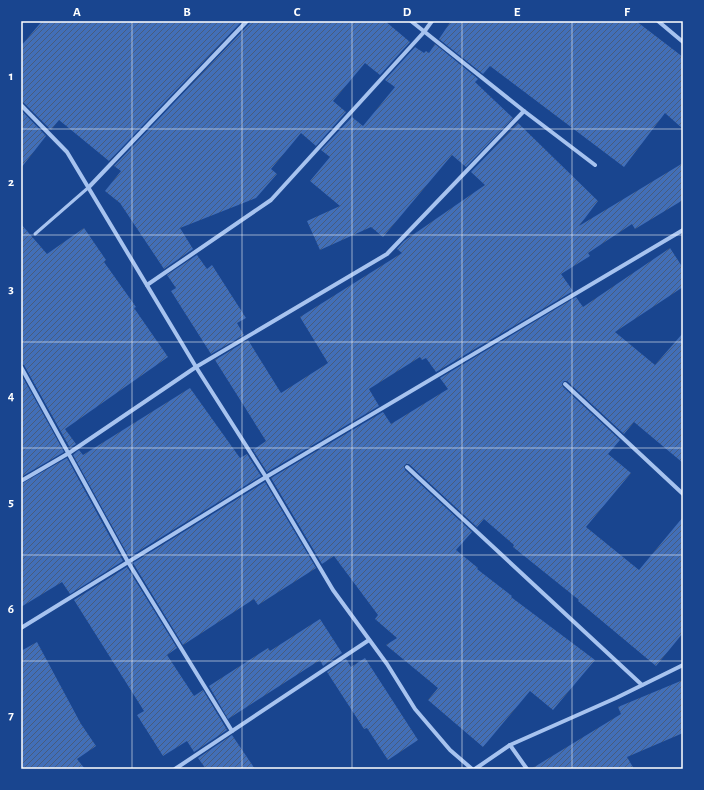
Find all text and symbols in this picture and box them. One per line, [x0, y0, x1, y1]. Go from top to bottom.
text: A [73, 6, 81, 19]
text: B [183, 6, 191, 19]
text: C [294, 6, 301, 19]
text: D [403, 6, 412, 19]
text: E [514, 6, 521, 19]
text: F [624, 6, 631, 19]
text: 1 [9, 70, 13, 83]
text: 2 [8, 176, 14, 189]
text: 3 [8, 283, 14, 296]
text: 4 [8, 390, 15, 403]
text: 5 [8, 496, 14, 509]
text: 6 [8, 603, 14, 616]
text: 7 [8, 709, 14, 722]

